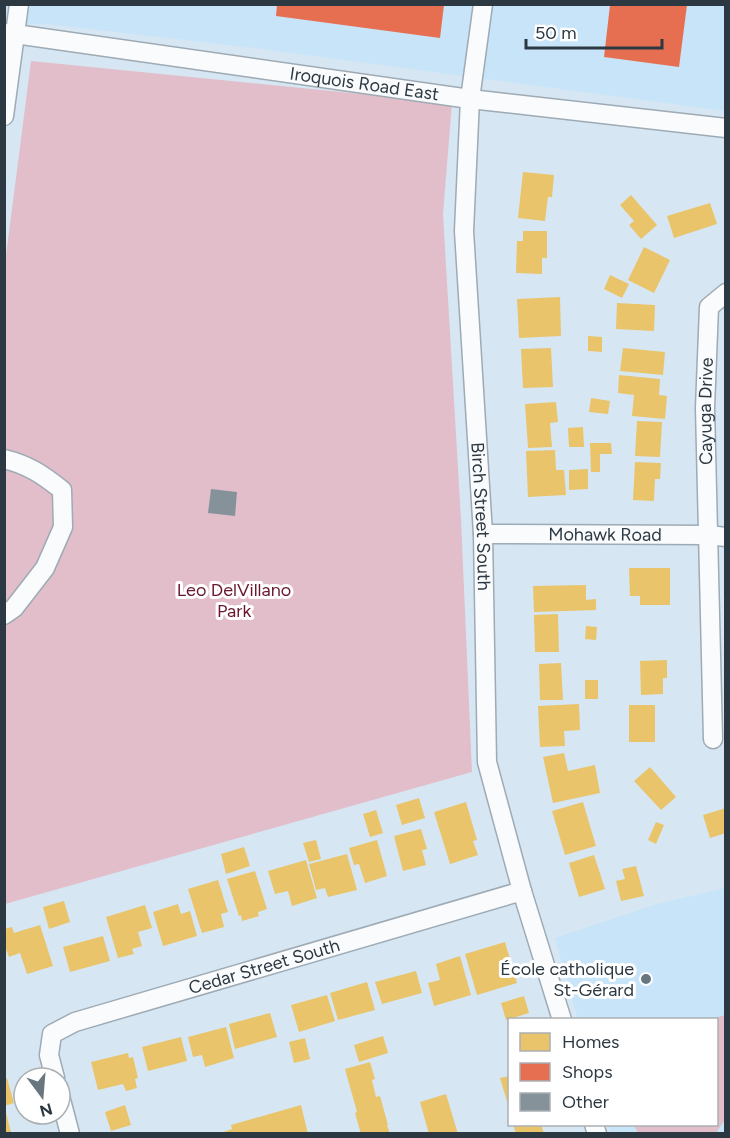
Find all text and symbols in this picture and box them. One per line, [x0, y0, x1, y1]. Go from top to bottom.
scale bar [526, 12, 662, 50]
text: 50 m [535, 22, 577, 44]
street label: Iroquois Road East [288, 62, 441, 105]
street label: Cayuga Drive [694, 357, 718, 465]
street label: Birch Street South [466, 441, 495, 591]
street label: Mohawk Road [548, 523, 662, 546]
park label: Leo DelVillano Park [177, 579, 291, 622]
street label: Cedar Street South [186, 934, 342, 999]
place label: École catholique St-Gérard [500, 958, 634, 1001]
marker: École catholique St-Gérard [639, 972, 653, 986]
legend [508, 1018, 718, 1126]
text: Homes [562, 1031, 620, 1053]
text: Shops [562, 1061, 613, 1083]
north arrow [12, 1066, 72, 1126]
text: Other [562, 1091, 609, 1113]
text: N [37, 1099, 55, 1121]

